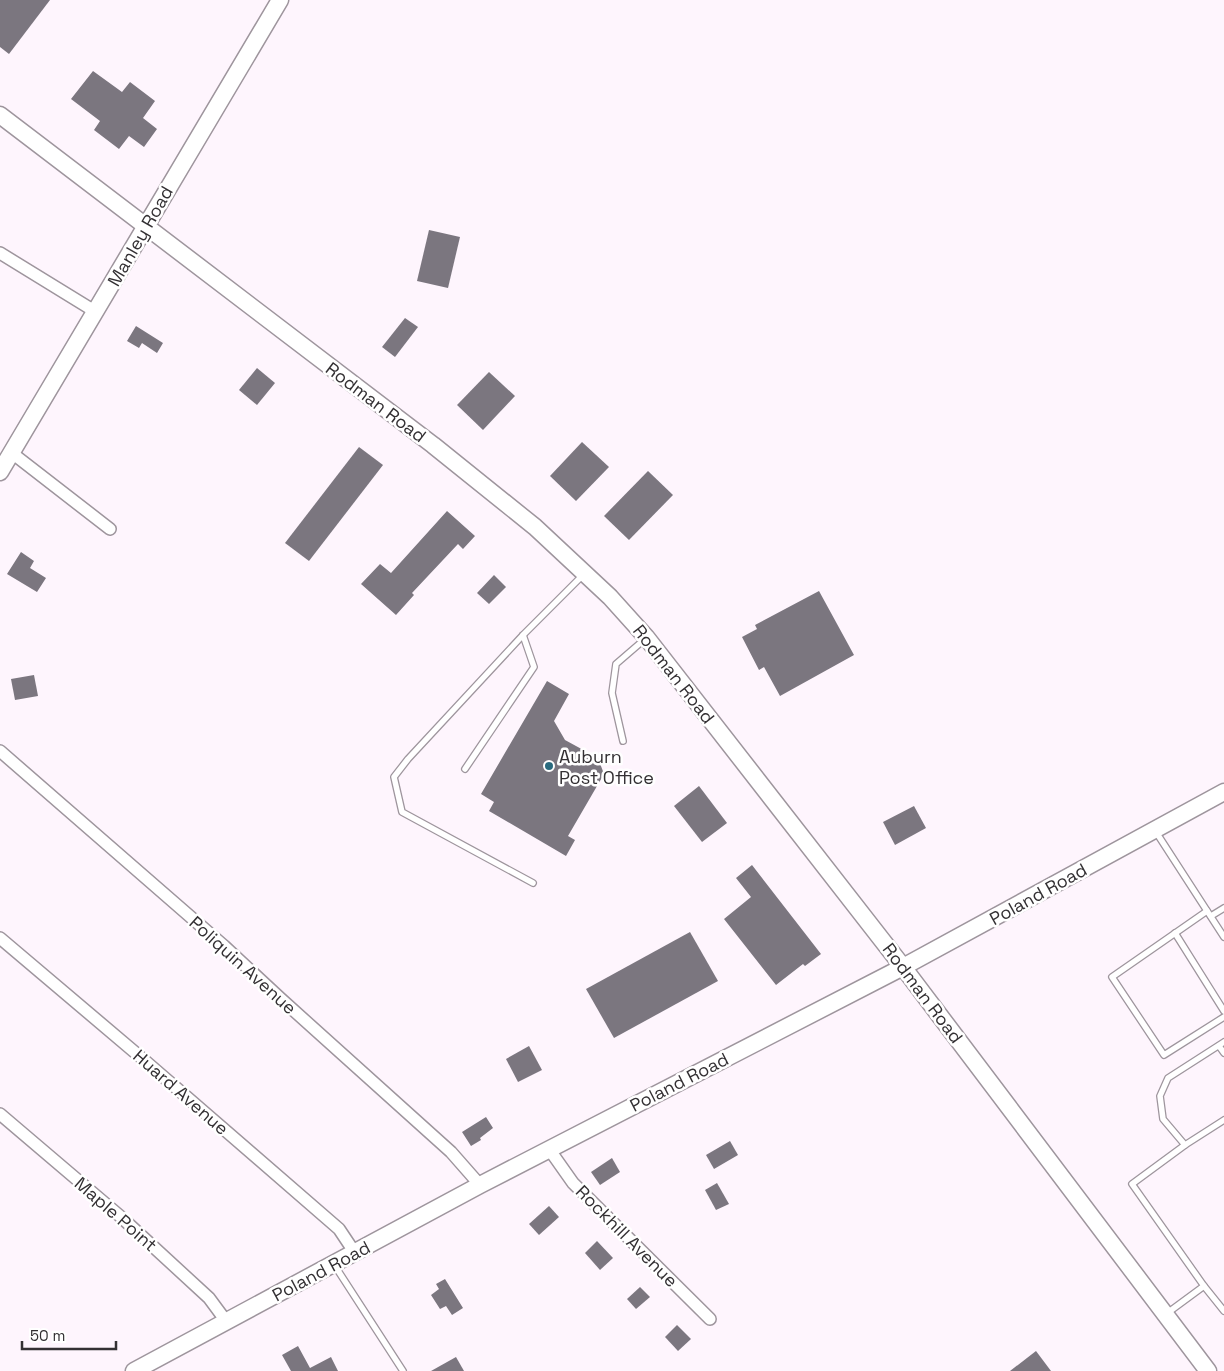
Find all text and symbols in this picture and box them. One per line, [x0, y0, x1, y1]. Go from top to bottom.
street label: Manley Road [102, 182, 178, 290]
street label: Rodman Road [321, 357, 431, 447]
street label: Rodman Road [628, 620, 720, 728]
place label: Auburn Post Office [559, 745, 654, 789]
marker: Auburn Post Office [543, 760, 555, 772]
street label: Poland Road [985, 858, 1091, 930]
street label: Poliquin Avenue [185, 911, 301, 1019]
street label: Rodman Road [878, 938, 968, 1048]
street label: Huard Avenue [128, 1044, 234, 1140]
street label: Poland Road [626, 1047, 732, 1117]
street label: Maple Point [70, 1172, 162, 1256]
street label: Rockhill Avenue [571, 1180, 683, 1292]
street label: Poland Road [268, 1236, 374, 1306]
scale bar [22, 1318, 116, 1350]
text: 50 m [30, 1326, 65, 1345]

